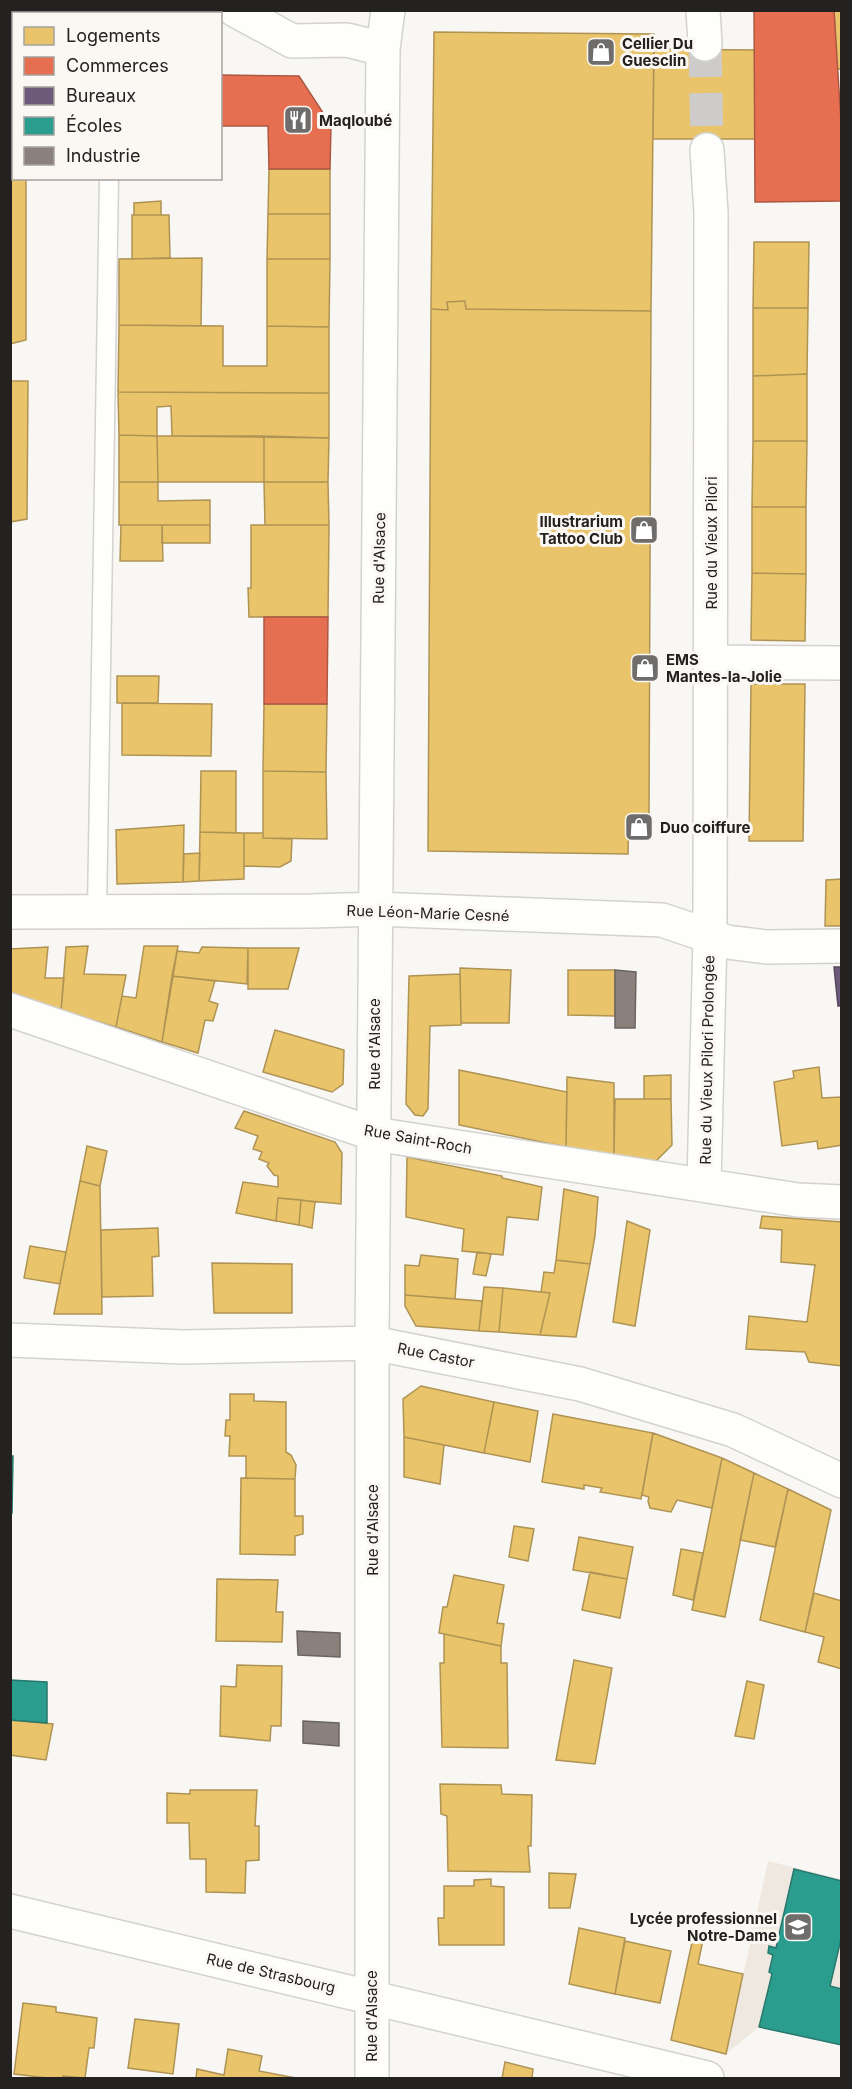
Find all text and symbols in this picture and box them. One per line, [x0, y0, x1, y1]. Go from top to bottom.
legend [12, 12, 222, 180]
text: Logements [66, 25, 161, 46]
place label: Cellier Du Guesclin [622, 34, 693, 70]
shop icon: Cellier Du Guesclin [585, 36, 617, 68]
text: Commerces [66, 55, 169, 76]
text: Bureaux [66, 85, 136, 106]
restaurant icon: Maqloubé [282, 104, 314, 136]
place label: Maqloubé [319, 111, 392, 130]
text: Écoles [66, 114, 122, 136]
text: Industrie [66, 145, 140, 166]
street label: Rue du Vieux Pilori [702, 476, 721, 610]
street label: Rue d'Alsace [369, 512, 389, 604]
place label: Illustrarium Tattoo Club [539, 512, 623, 548]
shop icon: Illustrarium Tattoo Club [628, 514, 660, 546]
place label: EMS Mantes-la-Jolie [666, 650, 782, 686]
shop icon: EMS Mantes-la-Jolie [629, 652, 661, 684]
shop icon: Duo coiffure [623, 811, 655, 843]
place label: Duo coiffure [660, 818, 750, 837]
street label: Rue Léon-Marie Cesné [346, 901, 510, 925]
street label: Rue du Vieux Pilori Prolongée [696, 955, 718, 1165]
street label: Rue d'Alsace [365, 998, 384, 1090]
street label: Rue Saint-Roch [362, 1120, 474, 1158]
street label: Rue Castor [396, 1338, 477, 1372]
street label: Rue d'Alsace [363, 1484, 382, 1576]
place label: Lycée professionnel Notre-Dame [630, 1909, 777, 1945]
school or university icon: Lycée professionnel Notre-Dame [782, 1911, 814, 1943]
street label: Rue de Strasbourg [205, 1949, 337, 1997]
street label: Rue d'Alsace [362, 1970, 381, 2062]

